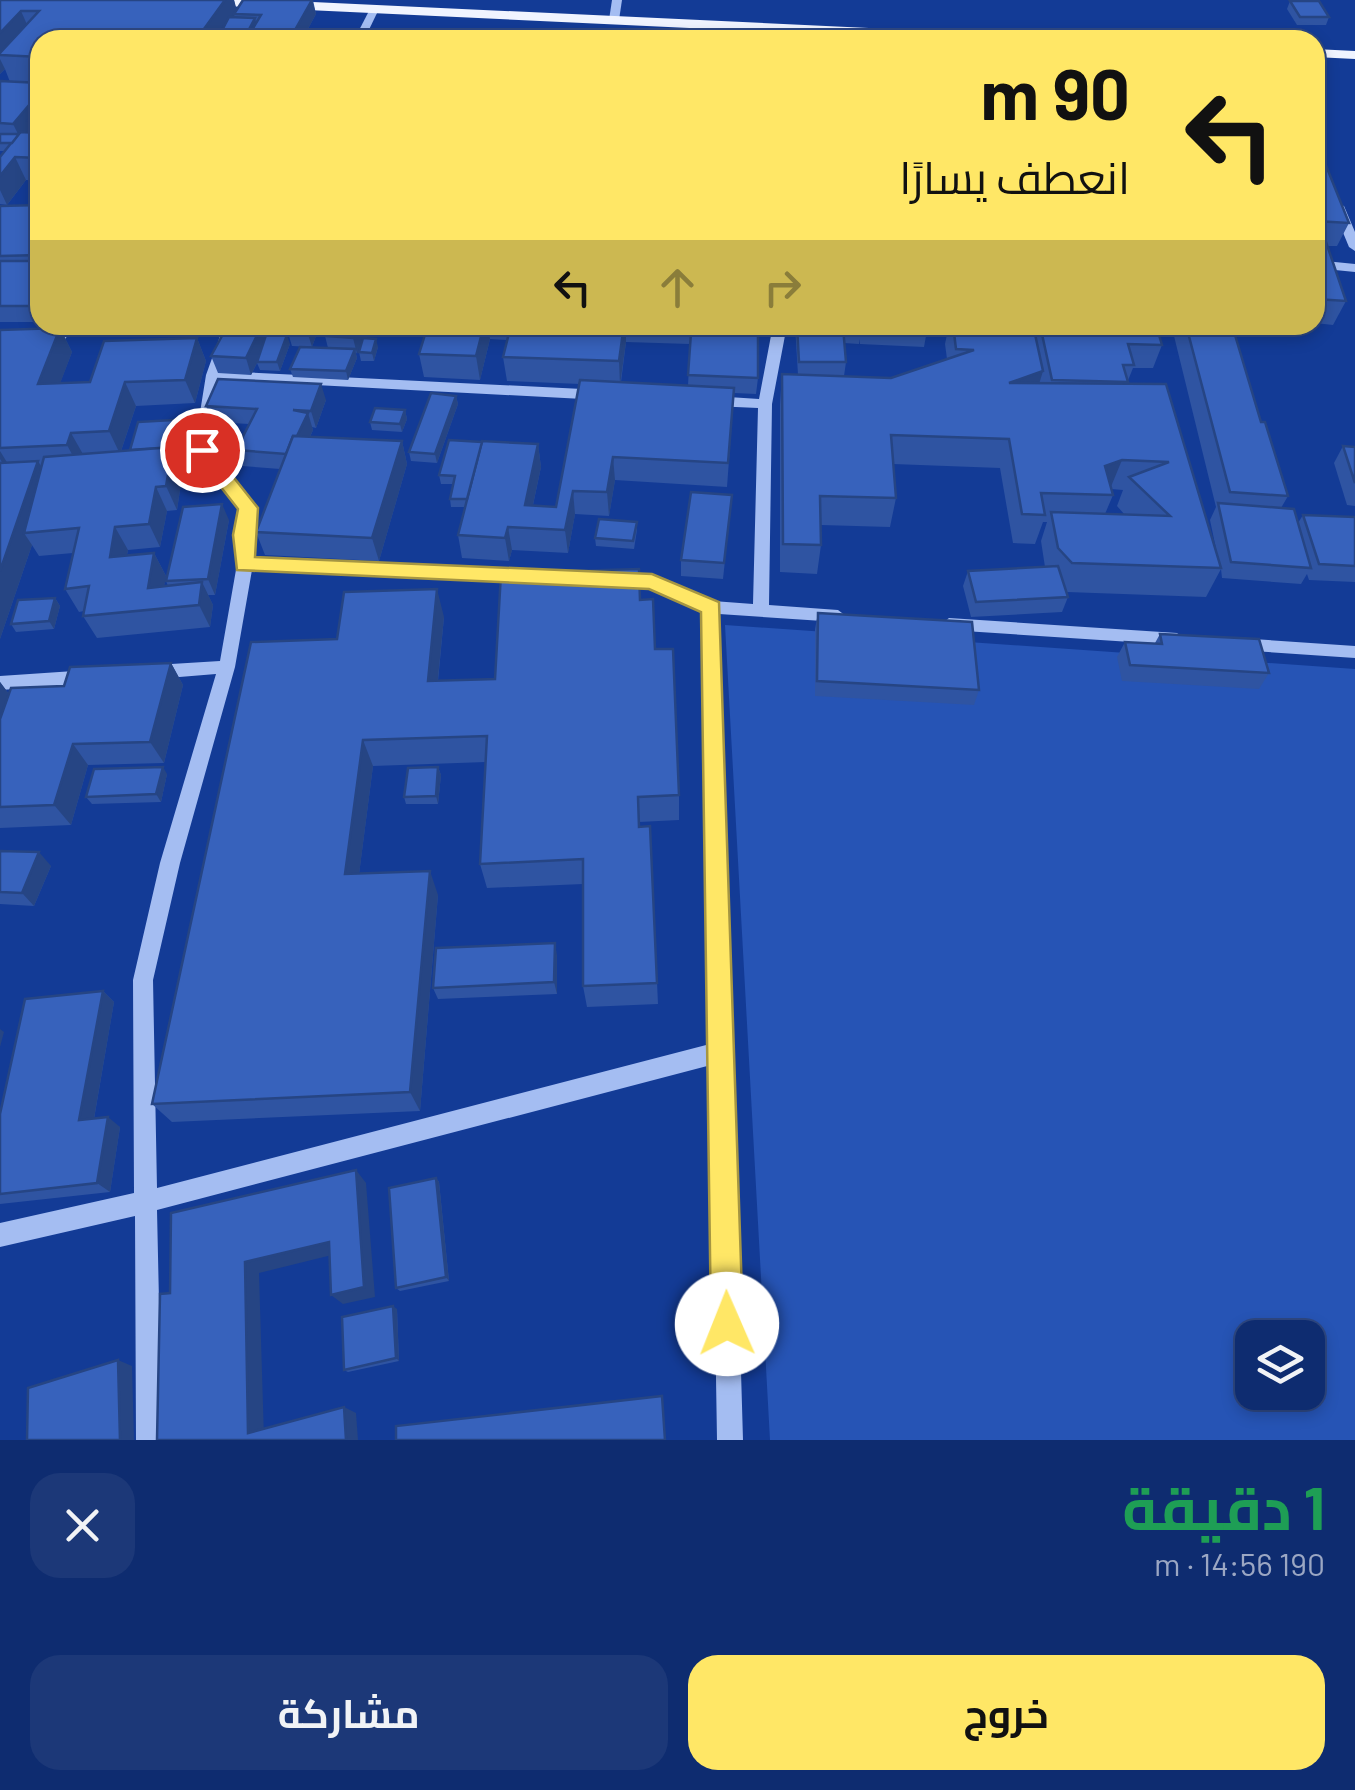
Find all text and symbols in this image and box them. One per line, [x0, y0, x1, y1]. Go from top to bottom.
text: 90 m [980, 50, 1130, 134]
icon: left [1165, 70, 1295, 200]
text: انعطف يسارًا [899, 149, 1130, 203]
icon: left [545, 260, 600, 315]
icon: ahead [650, 260, 705, 315]
icon: right [755, 260, 810, 315]
pin [160, 408, 245, 493]
icon: arrive [175, 423, 230, 478]
position arrow [675, 1272, 779, 1376]
map controls [1235, 1320, 1325, 1410]
button: layers [1235, 1320, 1325, 1410]
text: 1 دقيقة [1122, 1470, 1325, 1542]
button: close [30, 1473, 135, 1578]
text: 190 m · 14:56 [1154, 1544, 1325, 1582]
button: مشاركة [30, 1655, 668, 1770]
button: خروج [688, 1655, 1325, 1770]

